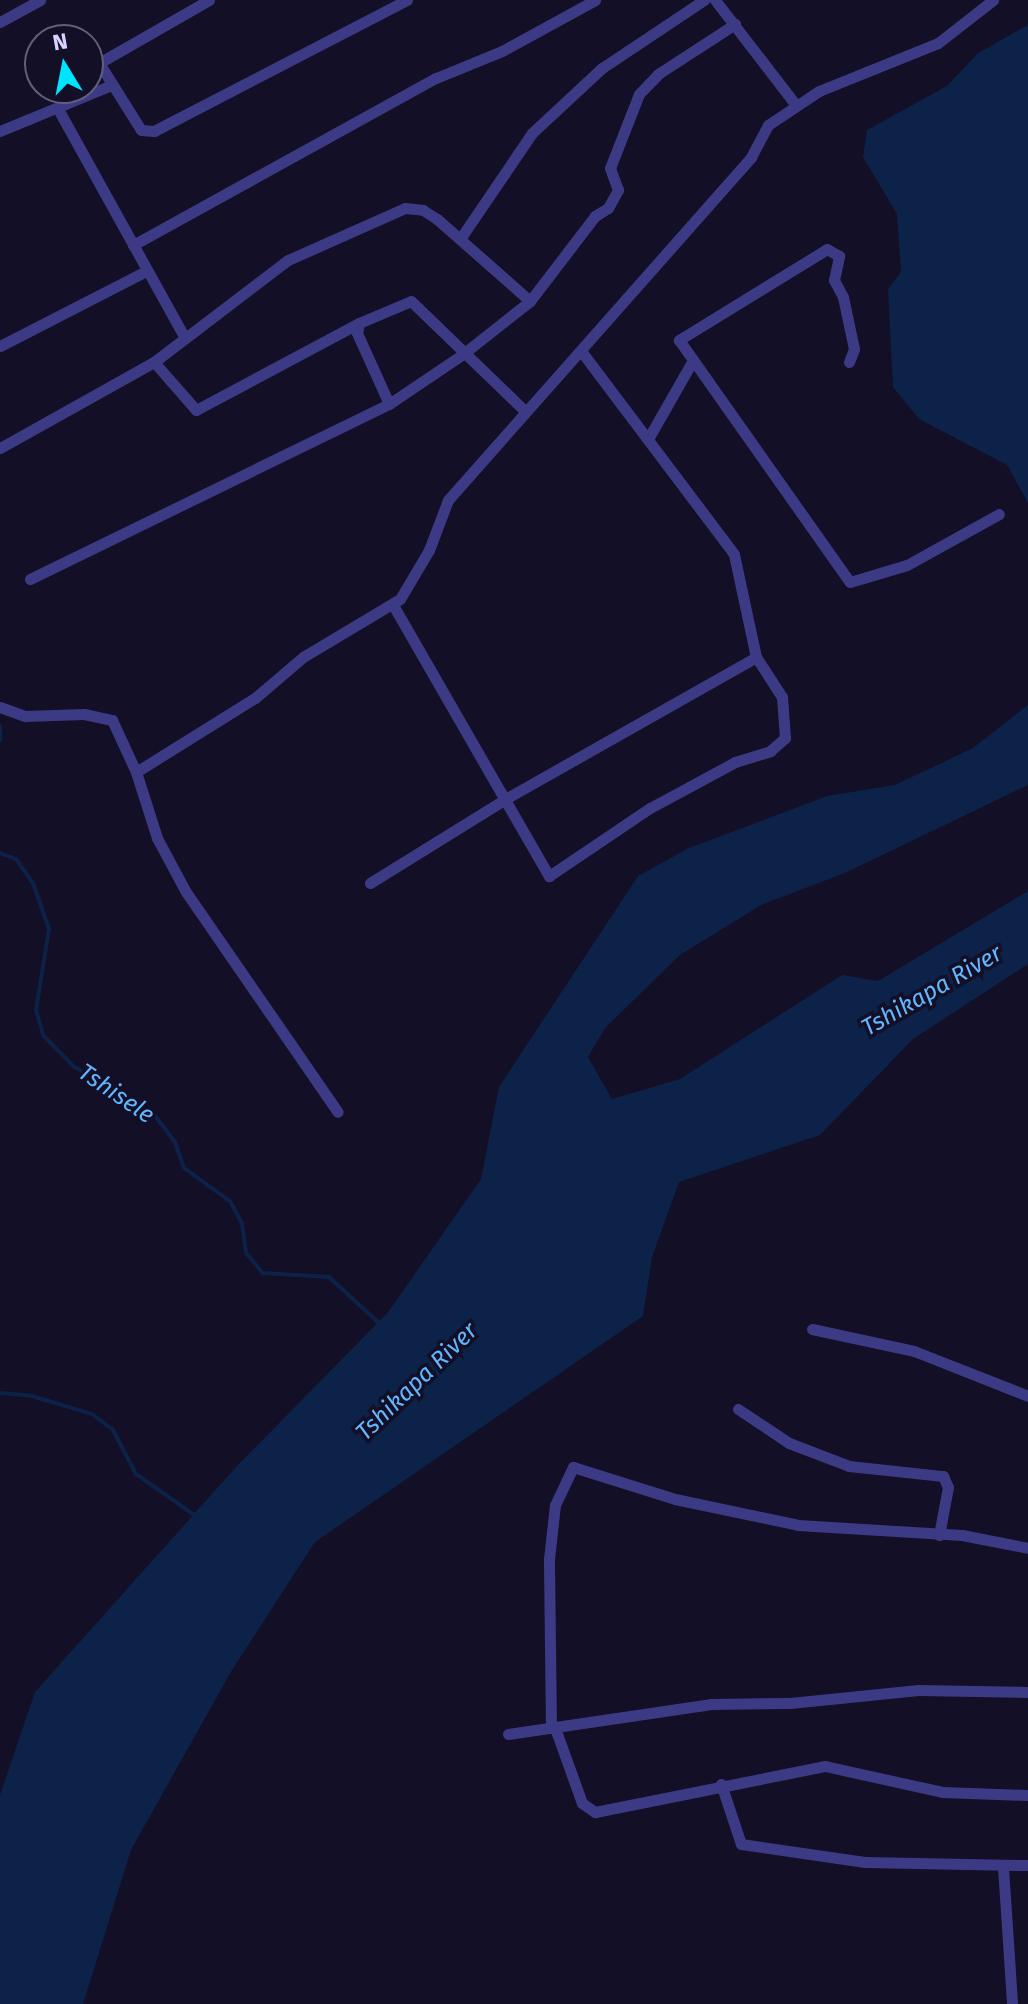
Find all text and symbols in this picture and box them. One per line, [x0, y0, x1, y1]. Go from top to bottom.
north arrow [24, 24, 104, 104]
text: N [51, 27, 70, 56]
water label: Tshikapa River [857, 939, 1007, 1043]
water label: Tshisele [73, 1058, 159, 1130]
water label: Tshikapa River [350, 1317, 484, 1447]

